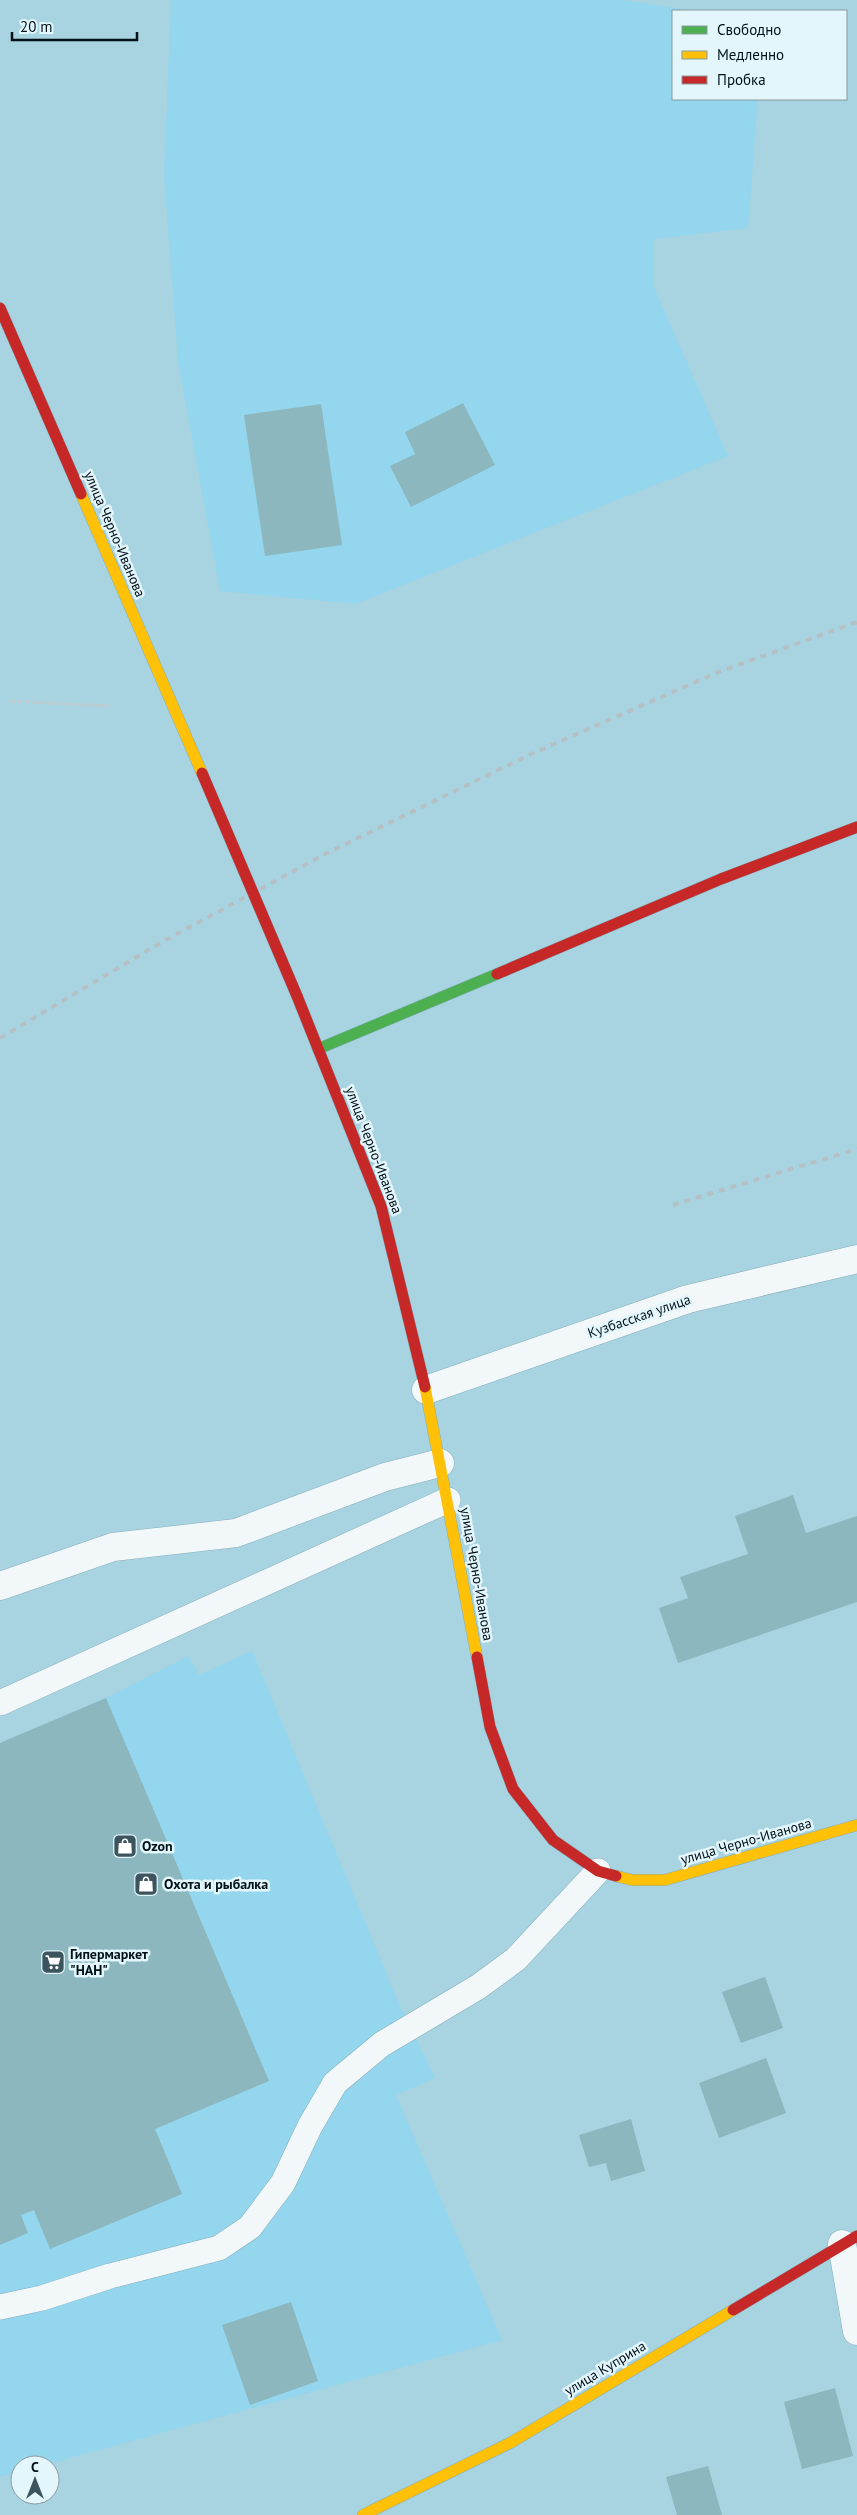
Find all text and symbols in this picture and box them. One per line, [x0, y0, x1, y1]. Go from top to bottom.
scale bar [12, 10, 138, 42]
legend [672, 10, 847, 100]
text: 20 m [20, 17, 53, 36]
text: Свободно [717, 20, 781, 39]
text: Медленно [717, 45, 784, 64]
text: Пробка [717, 70, 766, 89]
street label: улица Черно-Иванова [80, 468, 150, 600]
street label: улица Черно-Иванова [341, 1084, 407, 1216]
street label: Кузбасская улица [585, 1290, 693, 1342]
street label: улица Черно-Иванова [456, 1506, 498, 1642]
street label: улица Черно-Иванова [679, 1814, 813, 1868]
shop icon: Ozon [112, 1833, 138, 1859]
place label: Ozon [142, 1837, 173, 1855]
shop icon: Охота и рыбалка [133, 1871, 159, 1897]
place label: Охота и рыбалка [164, 1875, 268, 1893]
place label: Гипермаркет "НАН" [70, 1945, 148, 1979]
supermarket icon: Гипермаркет "НАН" [40, 1949, 66, 1975]
street label: улица Куприна [561, 2337, 649, 2399]
north arrow [10, 2455, 60, 2505]
text: С [31, 2458, 39, 2476]

